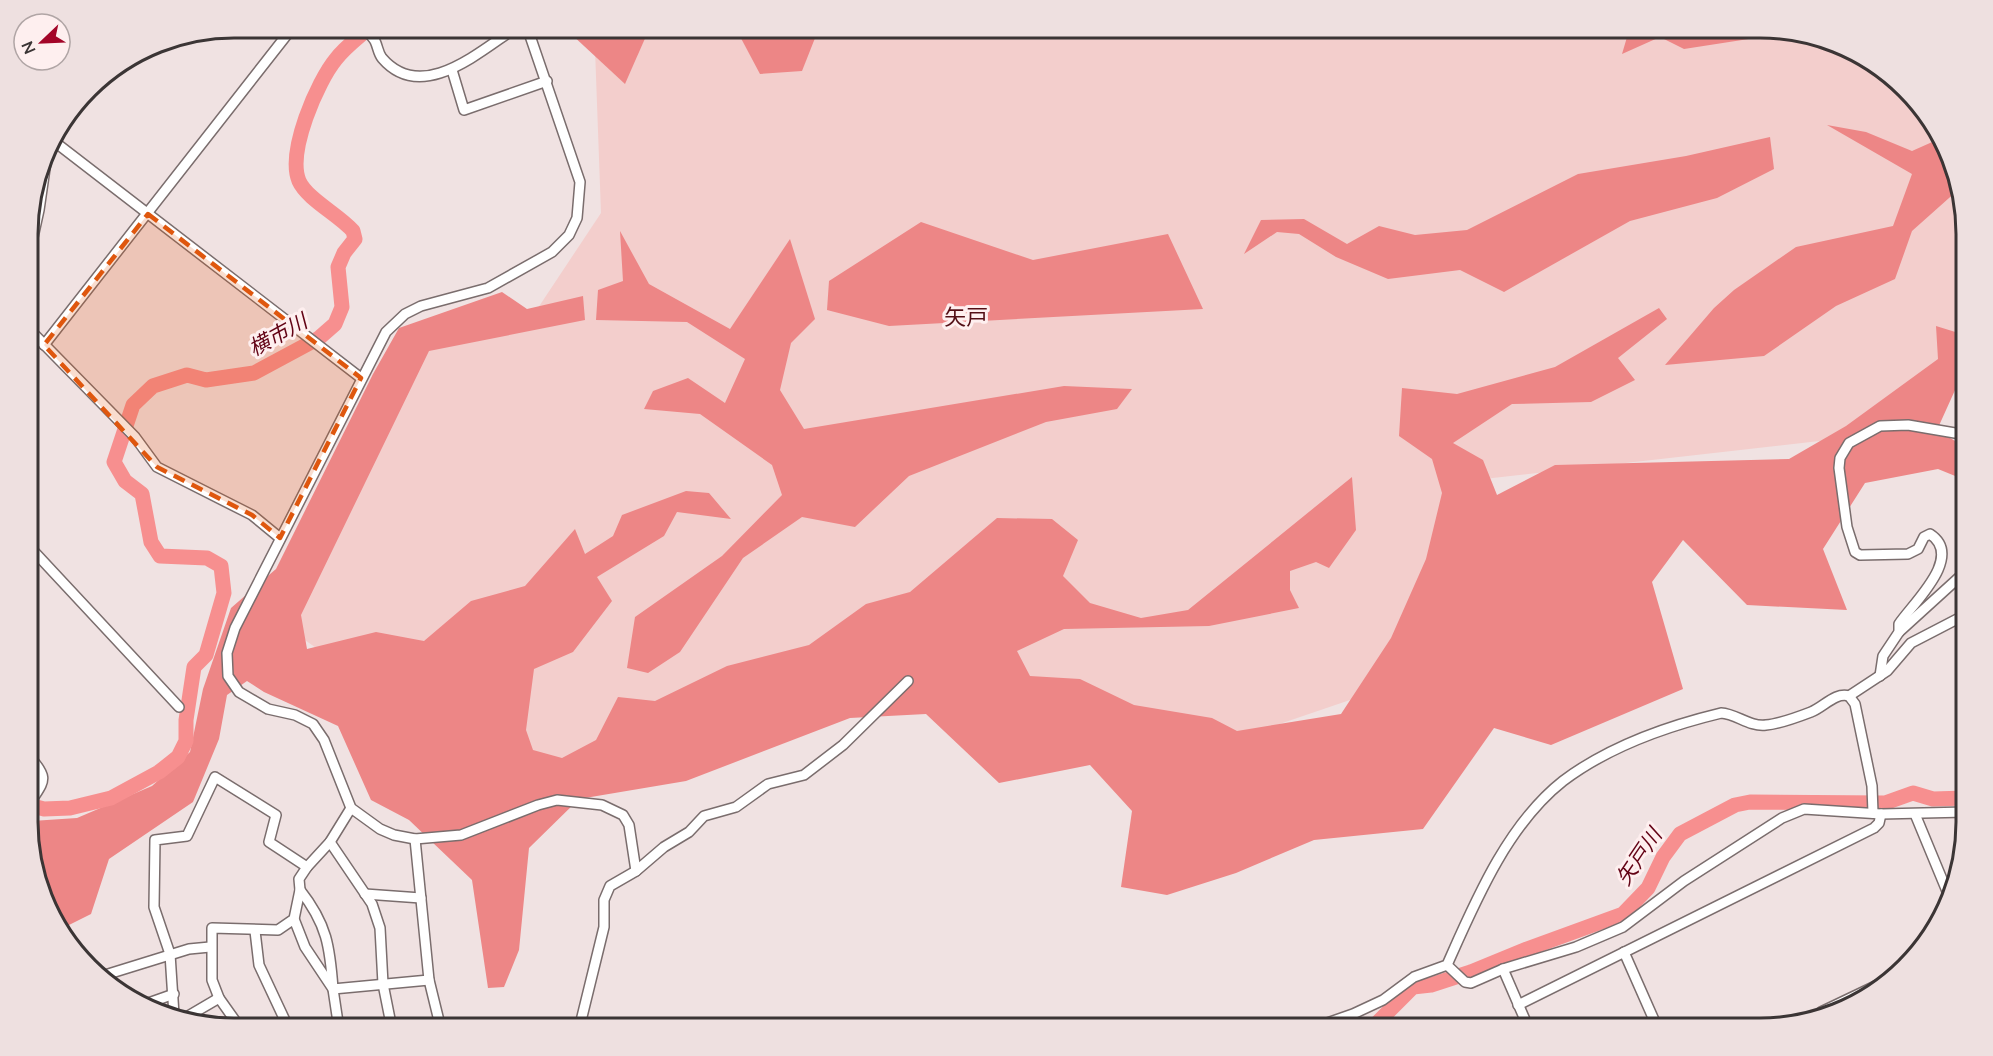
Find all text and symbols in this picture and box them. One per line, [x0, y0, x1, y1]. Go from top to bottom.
north arrow [12, 12, 72, 72]
text: N [17, 38, 42, 57]
district label: 矢戸 [944, 303, 988, 333]
water label: 横市川 [244, 307, 314, 363]
water label: 矢戸川 [1610, 821, 1669, 891]

